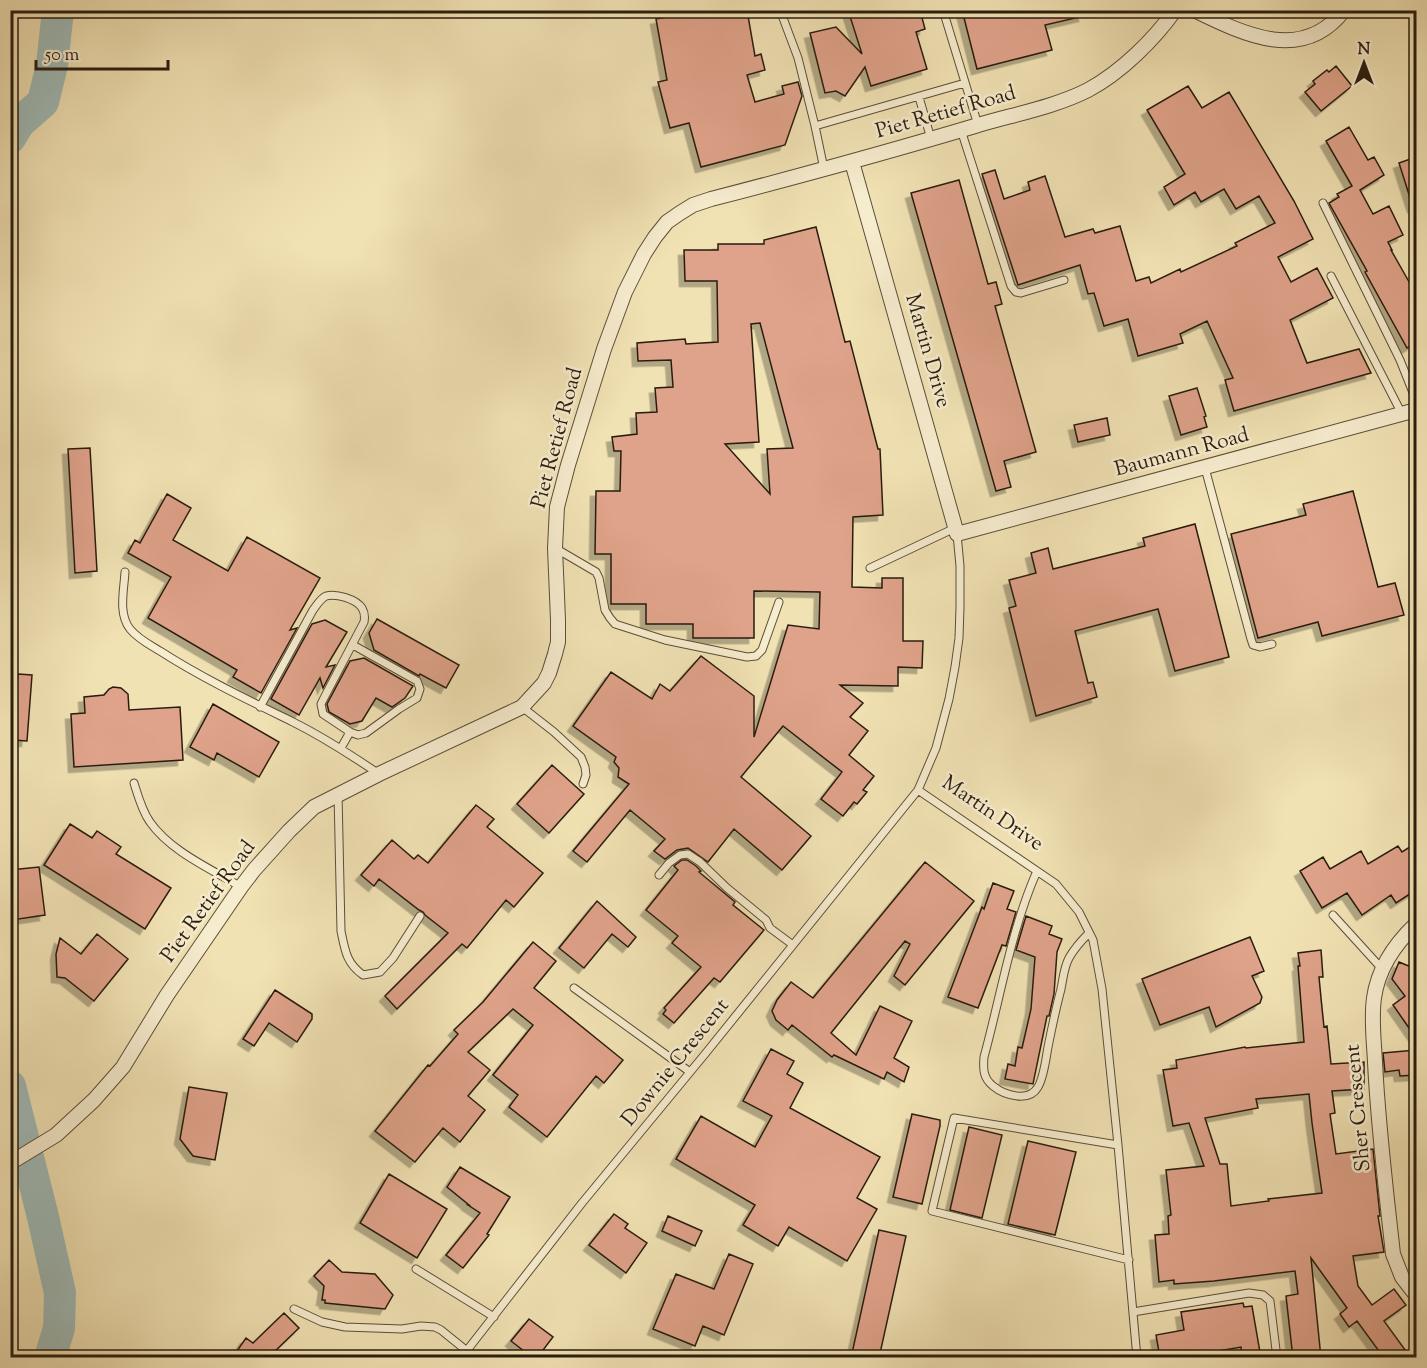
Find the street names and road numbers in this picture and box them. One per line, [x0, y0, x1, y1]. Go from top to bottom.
street label: Piet Retief Road [872, 79, 1020, 147]
street label: Martin Drive [896, 291, 958, 411]
street label: Piet Retief Road [525, 364, 591, 512]
street label: Baumann Road [1111, 421, 1253, 485]
street label: Martin Drive [935, 769, 1049, 859]
street label: Piet Retief Road [154, 835, 264, 969]
street label: Downie Crescent [615, 993, 737, 1133]
street label: Sher Crescent [1338, 1043, 1380, 1173]

